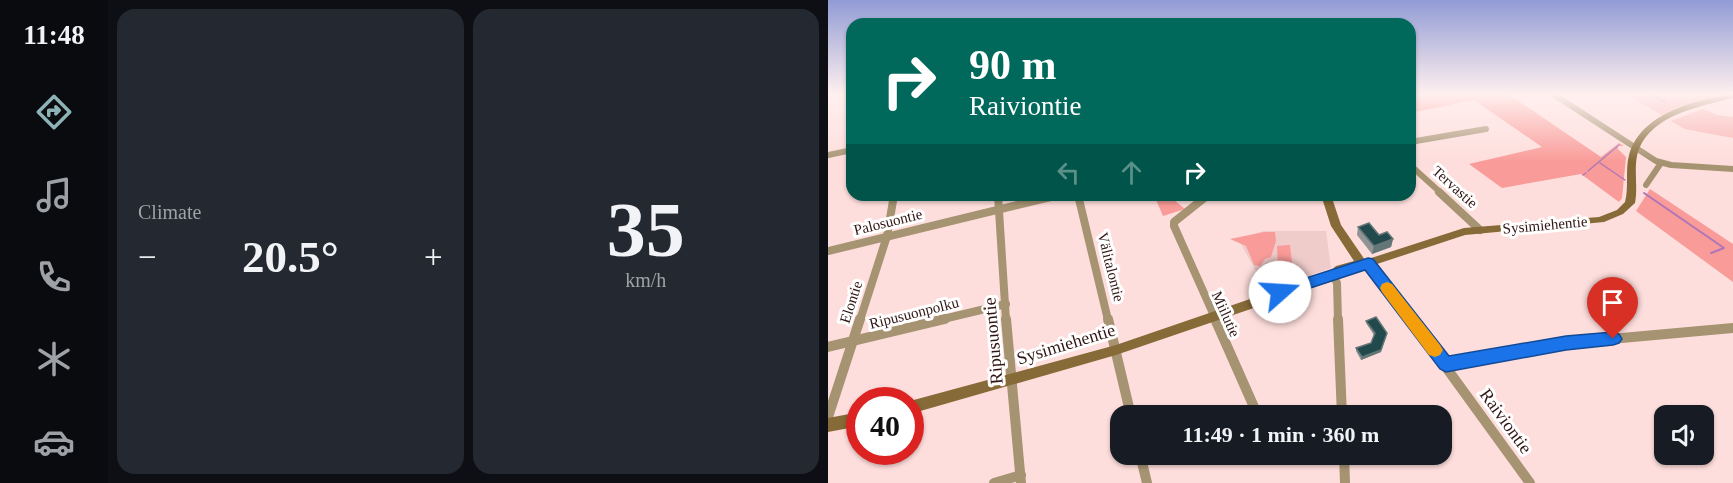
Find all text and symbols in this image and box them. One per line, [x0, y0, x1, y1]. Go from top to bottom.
text: 11:48 [23, 20, 85, 50]
icon: right [870, 42, 948, 120]
text: 90 m [969, 42, 1057, 88]
icon: directions [33, 91, 75, 133]
text: Raiviontie [969, 91, 1081, 121]
icon: left [1052, 156, 1085, 189]
icon: ahead [1115, 156, 1148, 189]
icon: right [1178, 156, 1211, 189]
street label: Tervastie [1429, 163, 1481, 211]
icon: music [33, 174, 75, 216]
text: 35 [607, 186, 685, 273]
text: Climate [138, 201, 201, 223]
street label: Palosuontie [852, 206, 924, 238]
street label: Sysimiehentie [1502, 213, 1588, 237]
street label: Välitalontie [1095, 231, 1127, 304]
text: 20.5° [242, 232, 339, 282]
text: − [138, 239, 157, 275]
text: + [424, 239, 443, 275]
icon: phone [33, 256, 75, 298]
position arrow [1248, 260, 1312, 324]
text: km/h [625, 269, 666, 291]
pin [1587, 277, 1638, 339]
street label: Elontie [837, 279, 865, 325]
icon: arrive [1596, 286, 1629, 319]
street label: Miilutie [1209, 289, 1243, 340]
street label: Ripusuonpolku [868, 294, 961, 332]
street label: Ripusuontie [979, 297, 1007, 385]
street label: Sysimiehentie [1014, 320, 1118, 368]
icon: climate [33, 338, 75, 380]
street label: Raiviontie [1476, 385, 1536, 457]
speed limit sign: 40 [846, 387, 924, 465]
map controls [1654, 405, 1714, 465]
button: sound [1654, 405, 1714, 465]
icon: car [33, 421, 75, 463]
text: 11:49 · 1 min · 360 m [1183, 422, 1379, 447]

